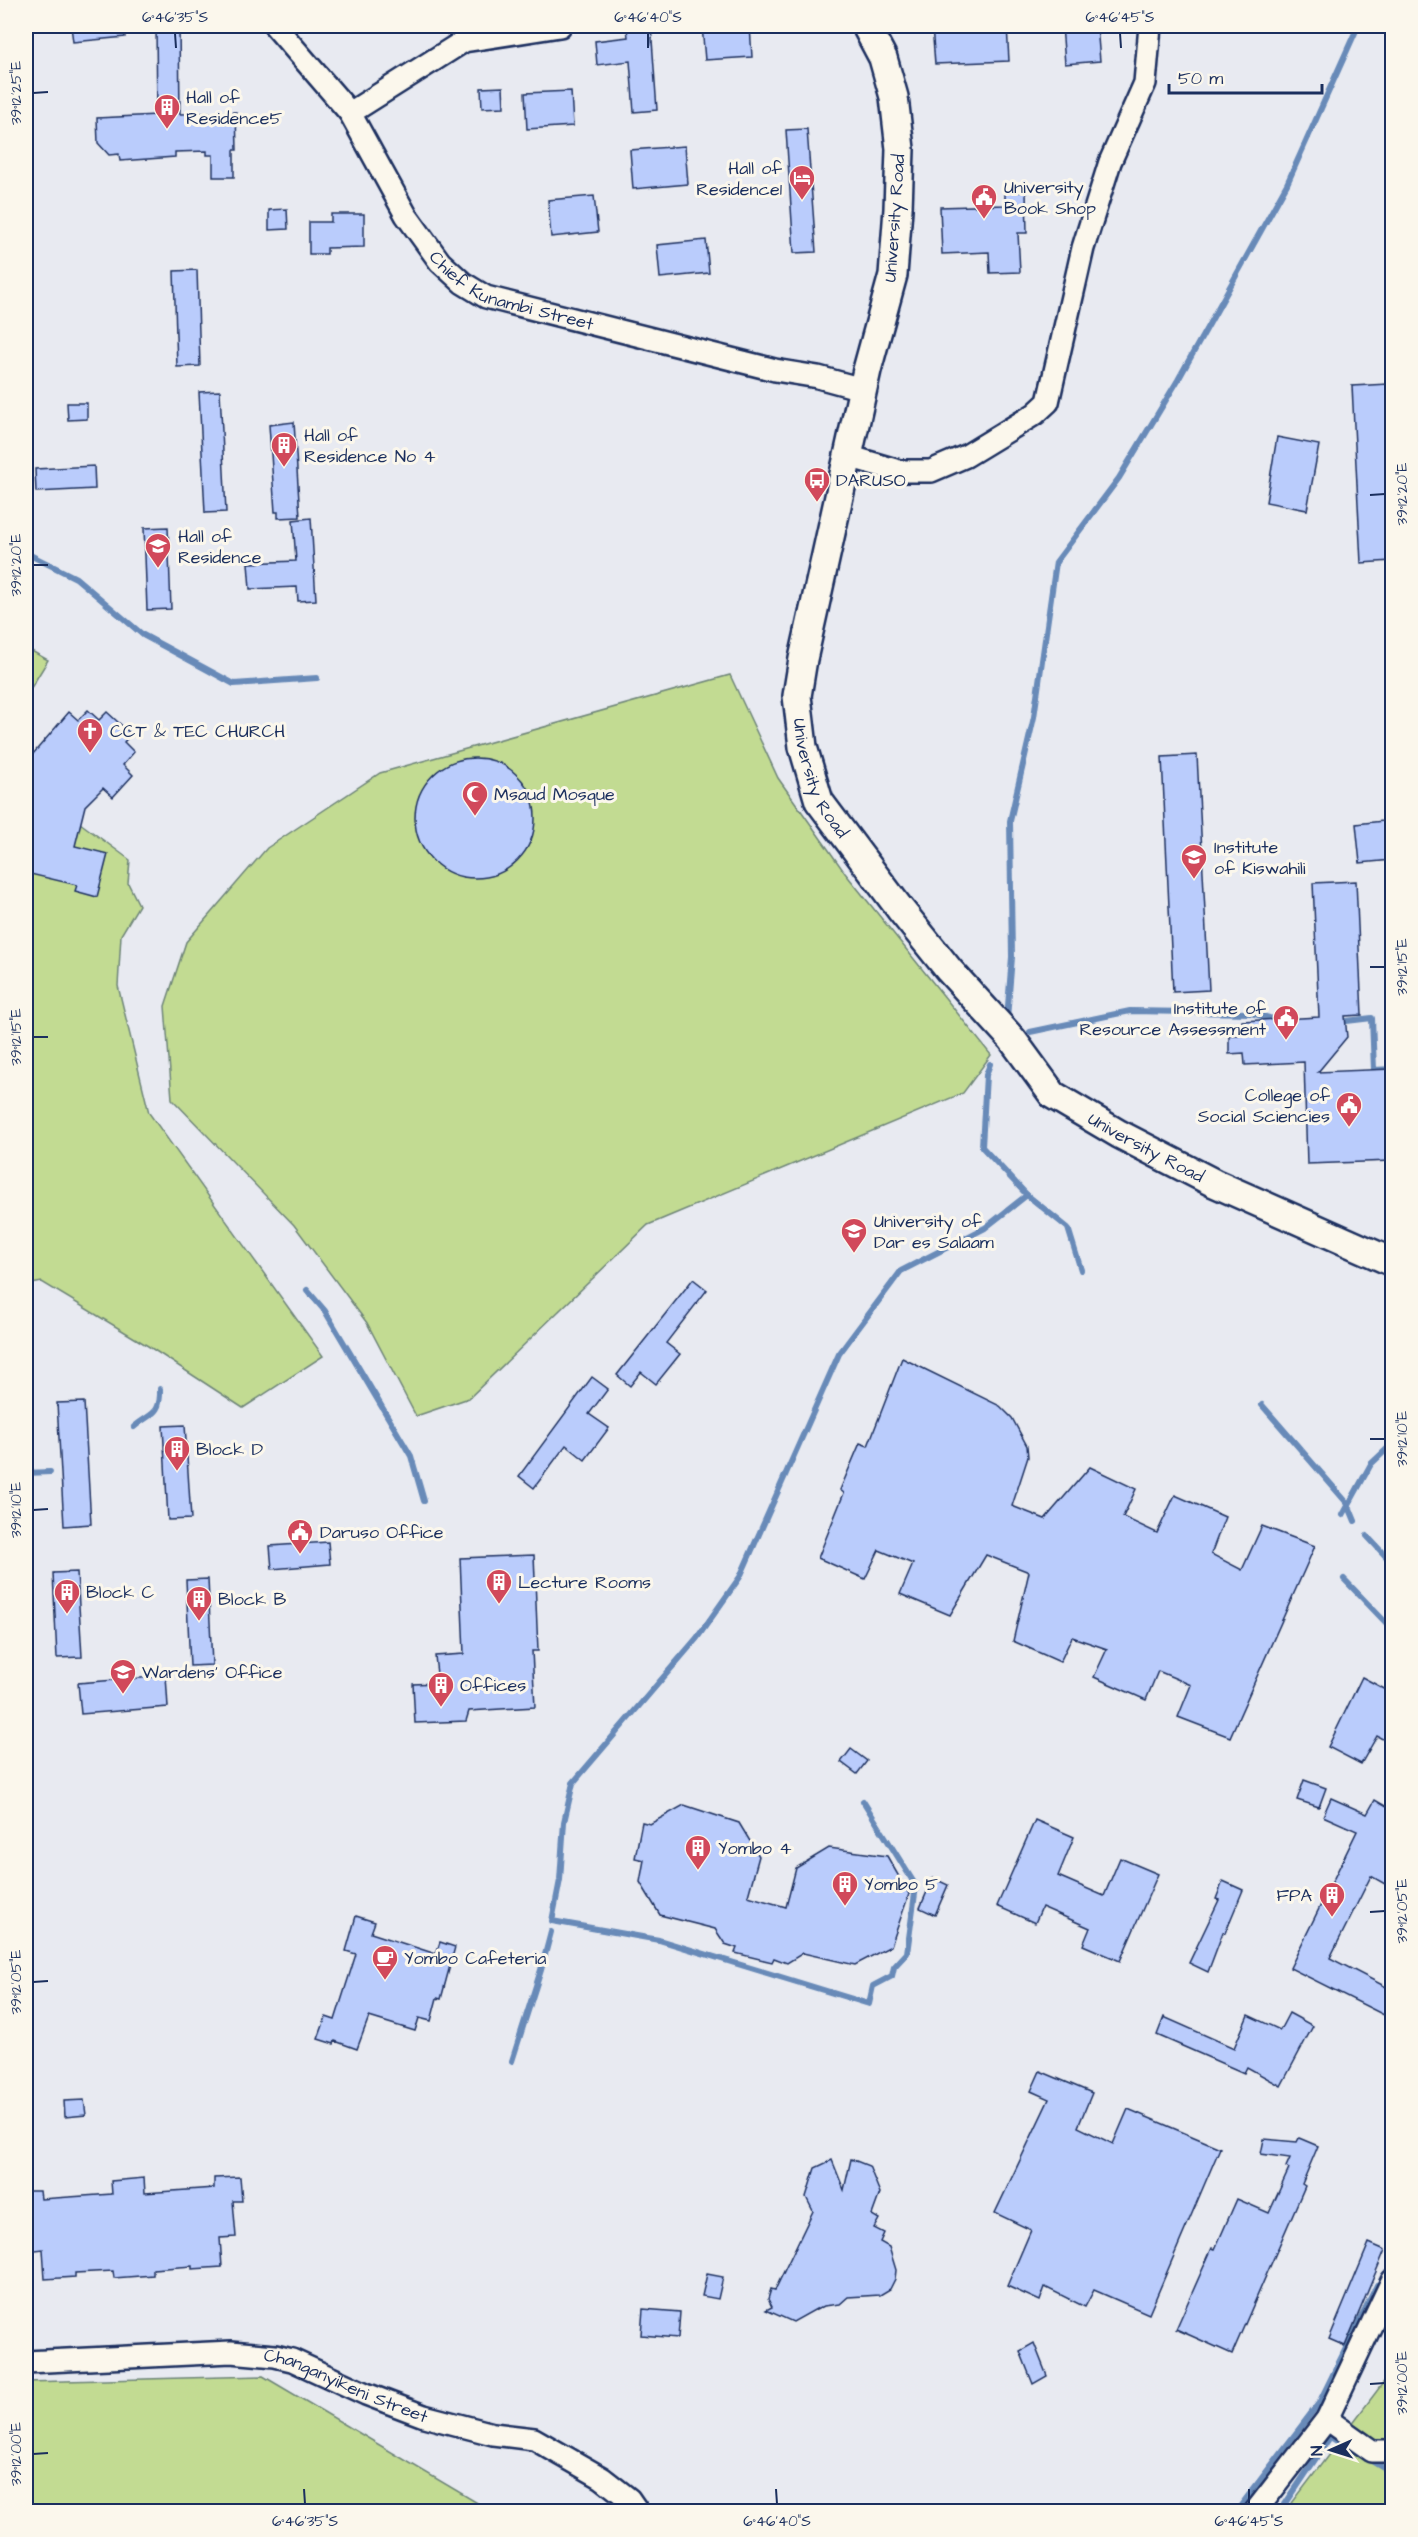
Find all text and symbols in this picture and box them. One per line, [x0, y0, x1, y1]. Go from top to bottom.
text: 6°46'35"S [142, 7, 208, 28]
text: 6°46'40"S [614, 7, 682, 28]
text: 6°46'45"S [1086, 7, 1155, 28]
scale bar [1169, 57, 1322, 95]
text: 39°12'25"E [6, 61, 27, 125]
text: 50 m [1178, 66, 1223, 91]
place label: Hall of Residence5 [186, 85, 282, 131]
building icon: Hall of Residence5 [152, 92, 182, 130]
street label: University Road [878, 153, 912, 283]
place label: Hall of Residence1 [696, 156, 782, 202]
hotel icon: Hall of Residence1 [787, 163, 817, 201]
place label: University Book Shop [1004, 175, 1096, 221]
public building icon: University Book Shop [969, 182, 999, 220]
street label: Chief Kunambi Street [423, 246, 597, 337]
place label: Hall of Residence No 4 [304, 423, 436, 469]
building icon: Hall of Residence No 4 [269, 430, 299, 468]
text: 39°12'20"E [1392, 462, 1413, 525]
bus stop icon: DARUSO [802, 465, 832, 503]
place label: DARUSO [836, 468, 906, 493]
place label: Hall of Residence [178, 524, 262, 570]
school or university icon: Hall of Residence [143, 531, 173, 569]
text: 39°12'20"E [6, 533, 27, 596]
church icon: CCT & TEC CHURCH [75, 716, 105, 754]
street label: University Road [787, 717, 855, 843]
place label: CCT & TEC CHURCH [110, 719, 285, 744]
mosque icon: Msaud Mosque [460, 779, 490, 817]
place label: Msaud Mosque [494, 782, 615, 807]
place label: Institute of Kiswahili [1214, 835, 1306, 881]
school or university icon: Institute of Kiswahili [1179, 842, 1209, 880]
text: 39°12'15"E [1392, 938, 1413, 996]
place label: Institute of Resource Assessment [1079, 996, 1267, 1042]
public building icon: Institute of Resource Assessment [1271, 1003, 1301, 1041]
text: 39°12'15"E [6, 1008, 27, 1066]
place label: College of Social Sciencies [1198, 1083, 1330, 1129]
public building icon: College of Social Sciencies [1334, 1090, 1364, 1128]
street label: University Road [1083, 1106, 1208, 1189]
place label: University of Dar es Salaam [874, 1209, 994, 1255]
school or university icon: University of Dar es Salaam [839, 1216, 869, 1254]
text: 39°12'10"E [1392, 1411, 1413, 1467]
building icon: Block D [162, 1434, 192, 1472]
place label: Block D [196, 1437, 263, 1462]
text: 39°12'10"E [6, 1482, 27, 1538]
public building icon: Daruso Office [285, 1517, 315, 1555]
place label: Daruso Office [320, 1520, 444, 1545]
building icon: Lecture Rooms [484, 1567, 514, 1605]
place label: Lecture Rooms [518, 1570, 651, 1595]
building icon: Block C [52, 1577, 82, 1615]
place label: Block C [86, 1580, 154, 1605]
building icon: Block B [184, 1584, 214, 1622]
place label: Block B [218, 1587, 286, 1612]
school or university icon: Wardens' Office [108, 1657, 138, 1695]
place label: Wardens' Office [142, 1660, 283, 1685]
building icon: Offices [426, 1670, 456, 1708]
place label: Offices [460, 1673, 526, 1698]
building icon: Yombo 4 [683, 1833, 713, 1871]
place label: Yombo 4 [718, 1836, 791, 1861]
building icon: Yombo 5 [830, 1869, 860, 1907]
place label: Yombo 5 [864, 1872, 938, 1897]
text: 39°12'05"E [1392, 1878, 1413, 1943]
building icon: FPA [1317, 1880, 1347, 1918]
place label: FPA [1277, 1883, 1312, 1908]
cafe icon: Yombo Cafeteria [370, 1943, 400, 1981]
place label: Yombo Cafeteria [404, 1946, 546, 1971]
text: 39°12'05"E [6, 1949, 27, 2014]
street label: Changanyikeni Street [263, 2343, 432, 2430]
text: 39°12'00"E [1392, 2351, 1413, 2415]
north arrow [1301, 2420, 1361, 2480]
text: 39°12'00"E [6, 2422, 27, 2486]
text: N [1306, 2445, 1328, 2456]
text: 6°46'35"S [272, 2511, 338, 2532]
text: 6°46'40"S [743, 2511, 811, 2532]
text: 6°46'45"S [1215, 2511, 1284, 2532]

